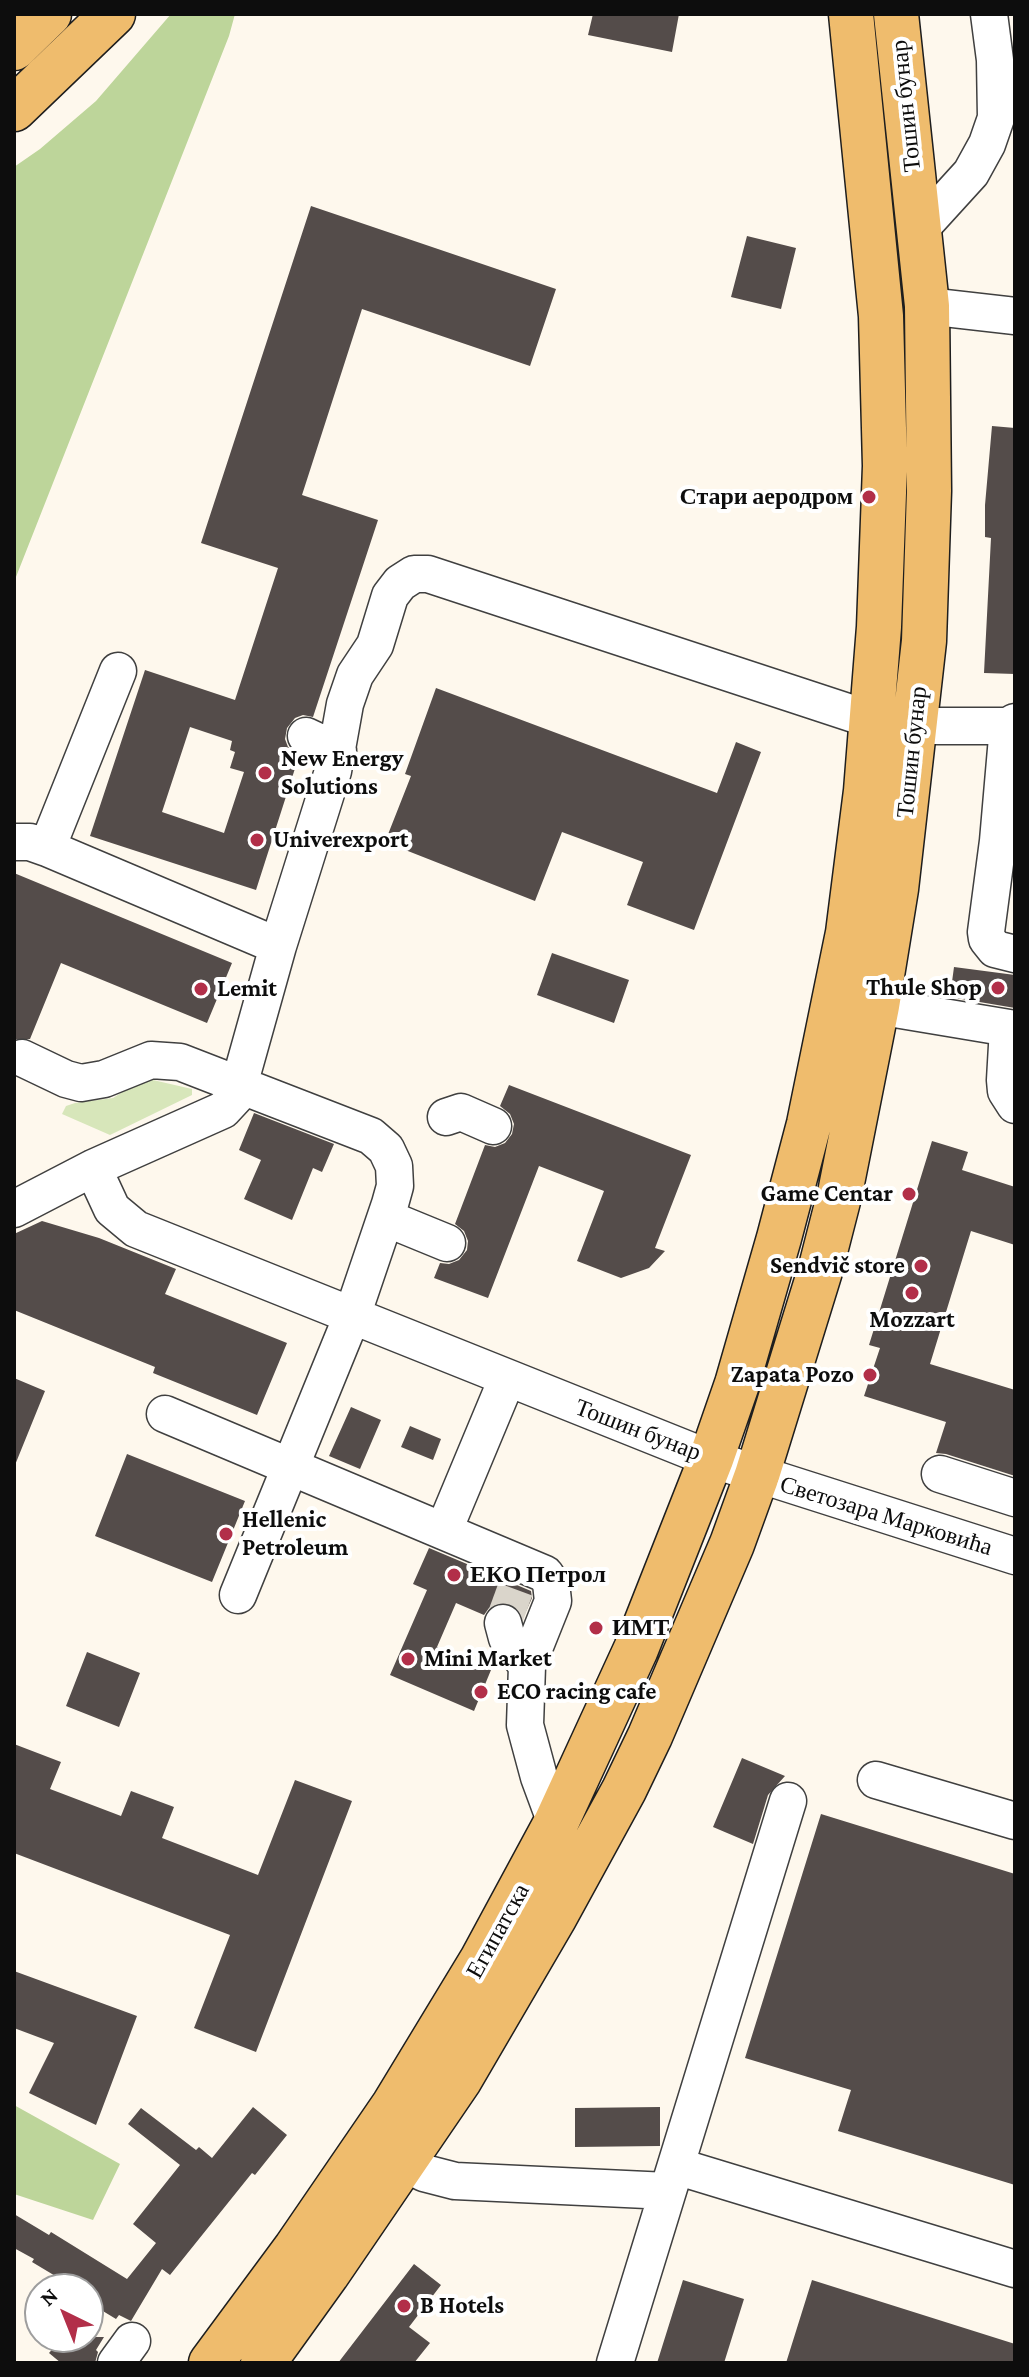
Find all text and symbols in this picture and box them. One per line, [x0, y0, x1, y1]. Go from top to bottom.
street label: Тошин бунар [885, 39, 927, 173]
place label: Стари аеродром [679, 483, 853, 511]
marker: Стари аеродром [860, 488, 878, 506]
street label: Тошин бунар [891, 685, 933, 819]
place label: New Energy Solutions [281, 745, 403, 801]
marker: New Energy Solutions [256, 764, 274, 782]
place label: Univerexport [273, 826, 408, 854]
marker: Univerexport [248, 831, 266, 849]
place label: Thule Shop [866, 974, 982, 1002]
place label: Lemit [217, 975, 277, 1003]
marker: Thule Shop [989, 979, 1007, 997]
marker: Lemit [192, 980, 210, 998]
place label: Game Centar [761, 1180, 893, 1208]
marker: Game Centar [900, 1185, 918, 1203]
place label: Sendvič store [770, 1252, 905, 1280]
marker: Sendvič store [912, 1257, 930, 1275]
marker: Mozzart [903, 1284, 921, 1302]
place label: Mozzart [869, 1306, 955, 1334]
place label: Zapata Pozo [731, 1361, 854, 1389]
marker: Zapata Pozo [861, 1366, 879, 1384]
street label: Тошин бунар [571, 1393, 705, 1467]
street label: Светозара Марковића [776, 1470, 996, 1562]
place label: Hellenic Petroleum [242, 1506, 348, 1562]
marker: Hellenic Petroleum [217, 1525, 235, 1543]
place label: ЕКО Петрол [470, 1561, 606, 1589]
marker: ЕКО Петрол [445, 1566, 463, 1584]
place label: ИМТ [612, 1614, 669, 1642]
marker: ИМТ [587, 1619, 605, 1637]
place label: Mini Market [424, 1645, 552, 1673]
marker: Mini Market [399, 1650, 417, 1668]
place label: ECO racing cafe [497, 1678, 656, 1706]
marker: ECO racing cafe [472, 1683, 490, 1701]
street label: Египатска [460, 1879, 536, 1983]
north arrow [24, 2273, 104, 2353]
text: N [35, 2282, 63, 2311]
place label: B Hotels [420, 2292, 504, 2320]
marker: B Hotels [395, 2297, 413, 2315]

